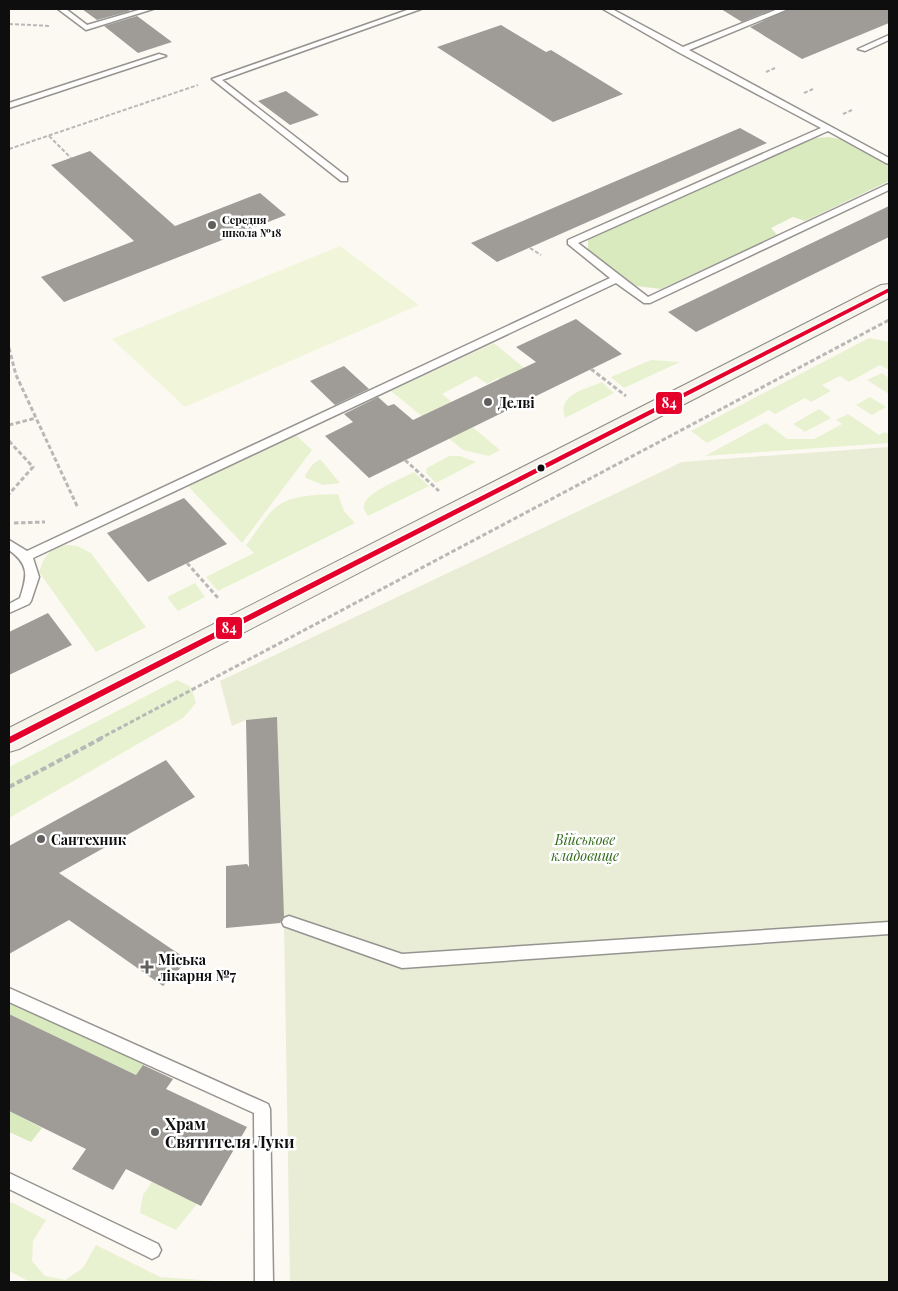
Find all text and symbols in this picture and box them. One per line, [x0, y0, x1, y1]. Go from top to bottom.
place label: Середня школа №18 [222, 212, 281, 240]
marker: Середня школа №18 [206, 219, 218, 231]
line badge: 84 [655, 391, 683, 415]
place label: Делві [498, 393, 535, 412]
text: 84 [661, 393, 677, 412]
marker: Делві [482, 396, 494, 408]
unlabelled marker [536, 463, 546, 473]
line badge: 84 [215, 616, 243, 640]
text: 84 [221, 618, 237, 637]
place label: Сантехник [51, 830, 127, 849]
park label: Військове кладовище [551, 830, 619, 865]
marker: Сантехник [35, 833, 47, 845]
place label: Міська лікарня №7 [158, 950, 237, 985]
marker: Міська лікарня №7 [140, 960, 154, 974]
place label: Храм Святителя Луки [165, 1113, 295, 1152]
marker: Храм Святителя Луки [149, 1126, 161, 1138]

